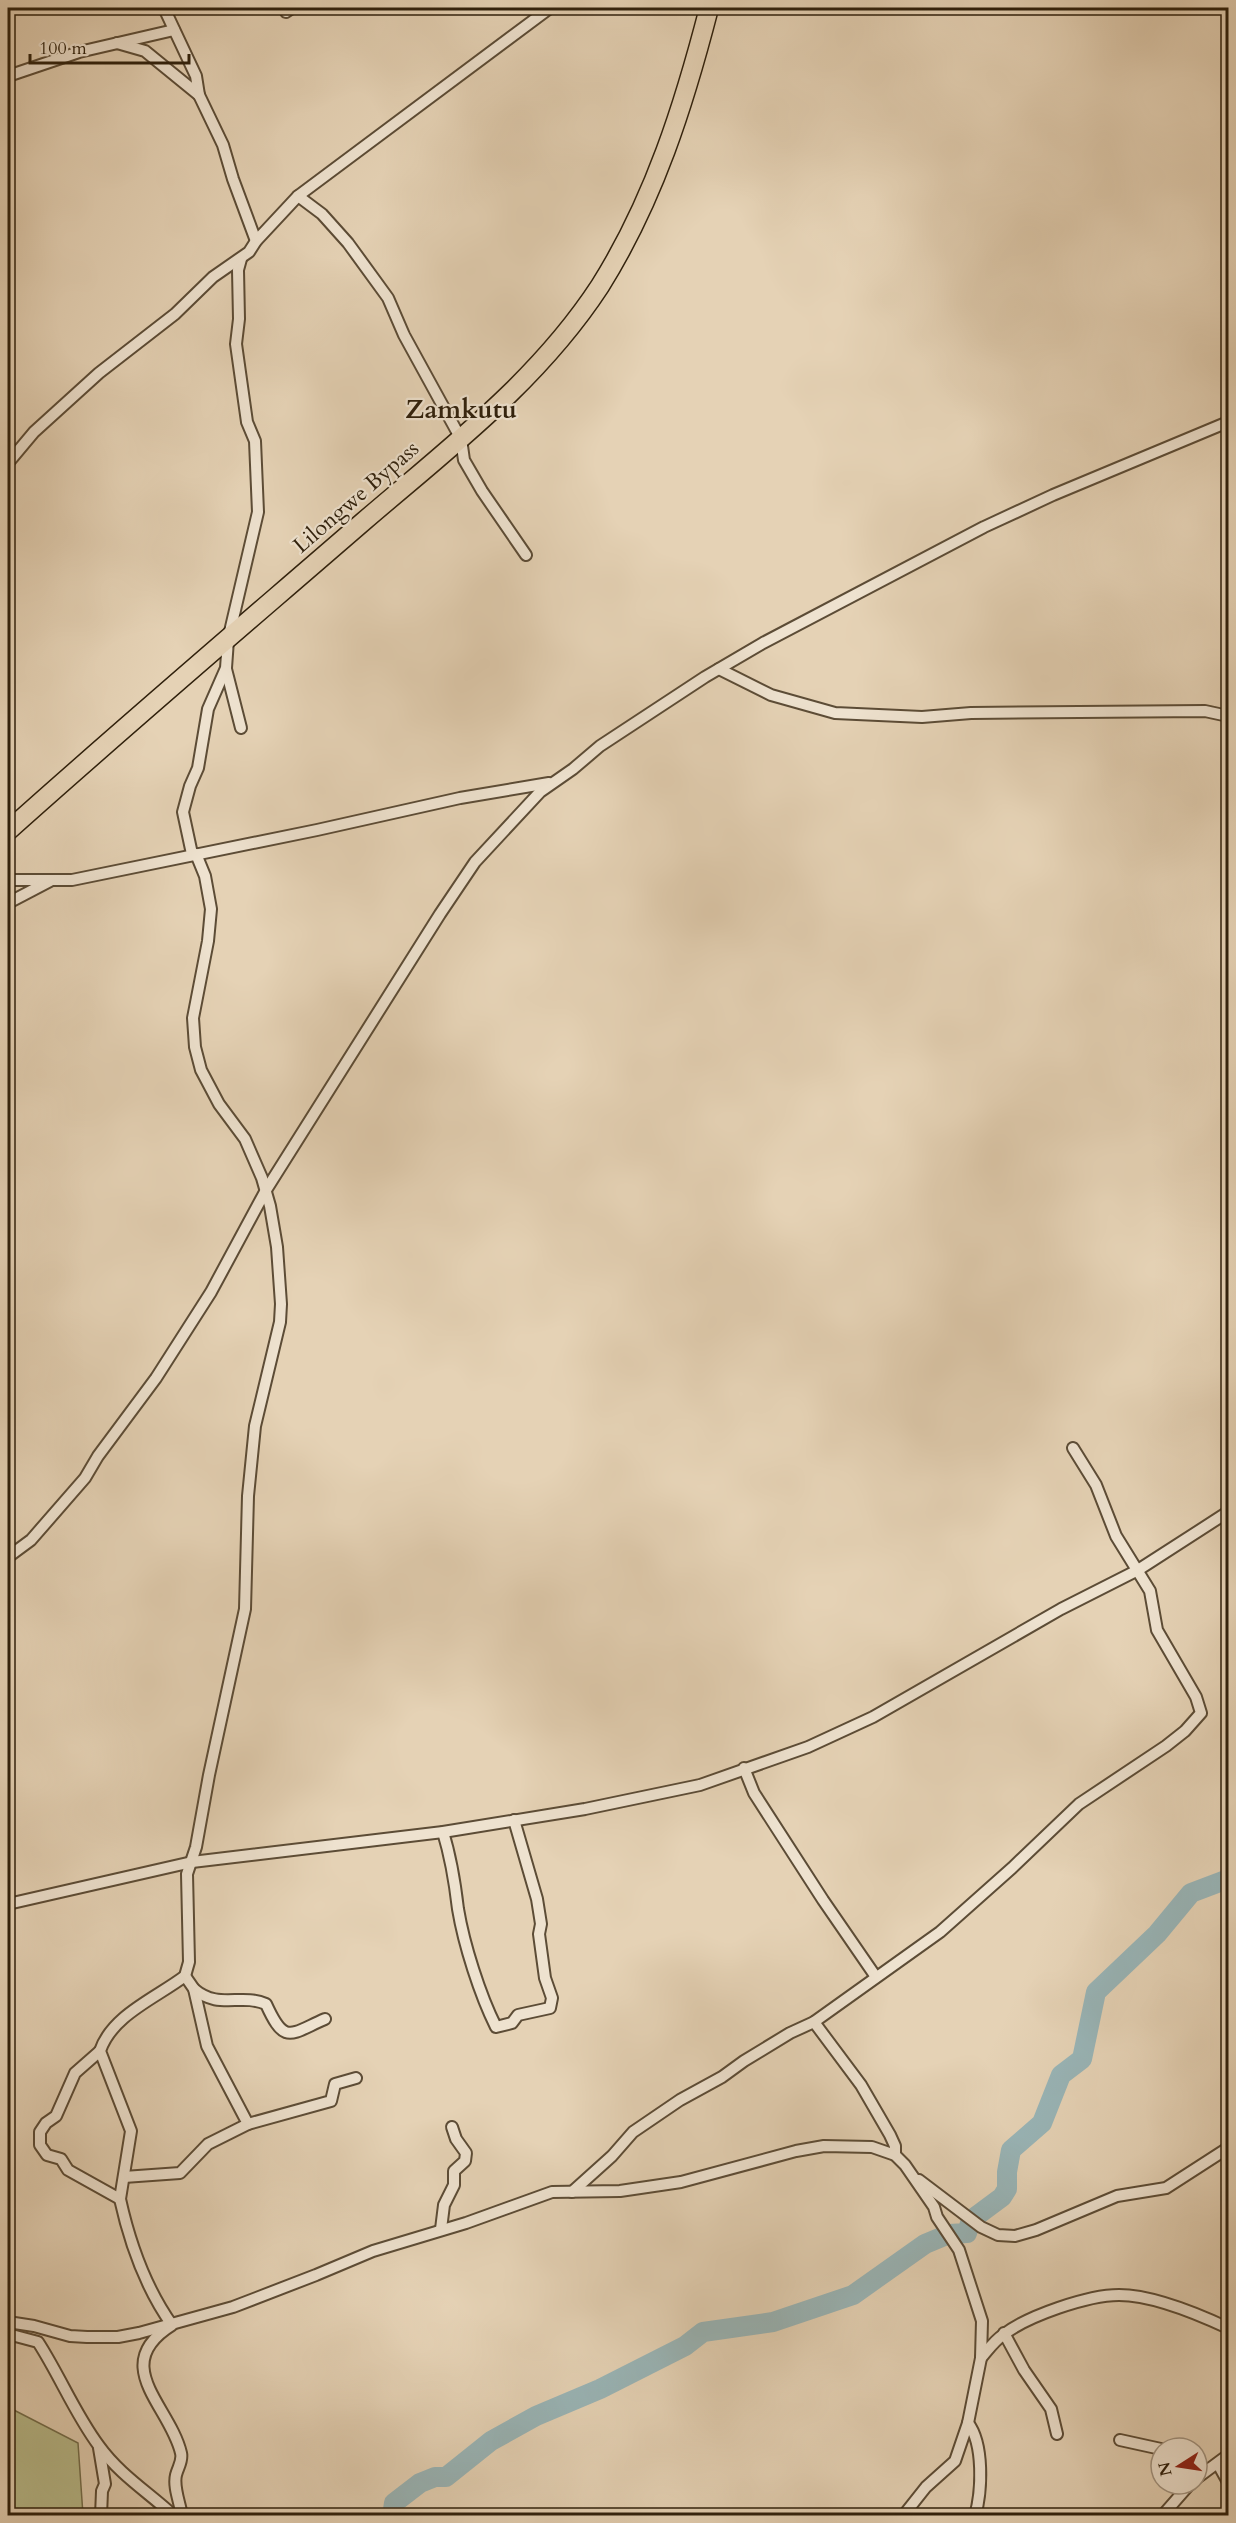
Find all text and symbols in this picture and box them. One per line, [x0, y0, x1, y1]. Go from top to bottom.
scale bar [30, 27, 189, 65]
text: 100 m [39, 36, 87, 61]
district label: Zamkutu [405, 392, 517, 427]
street label: Lilongwe Bypass [287, 434, 425, 560]
north arrow [1149, 2436, 1209, 2496]
text: N [1153, 2460, 1178, 2478]

